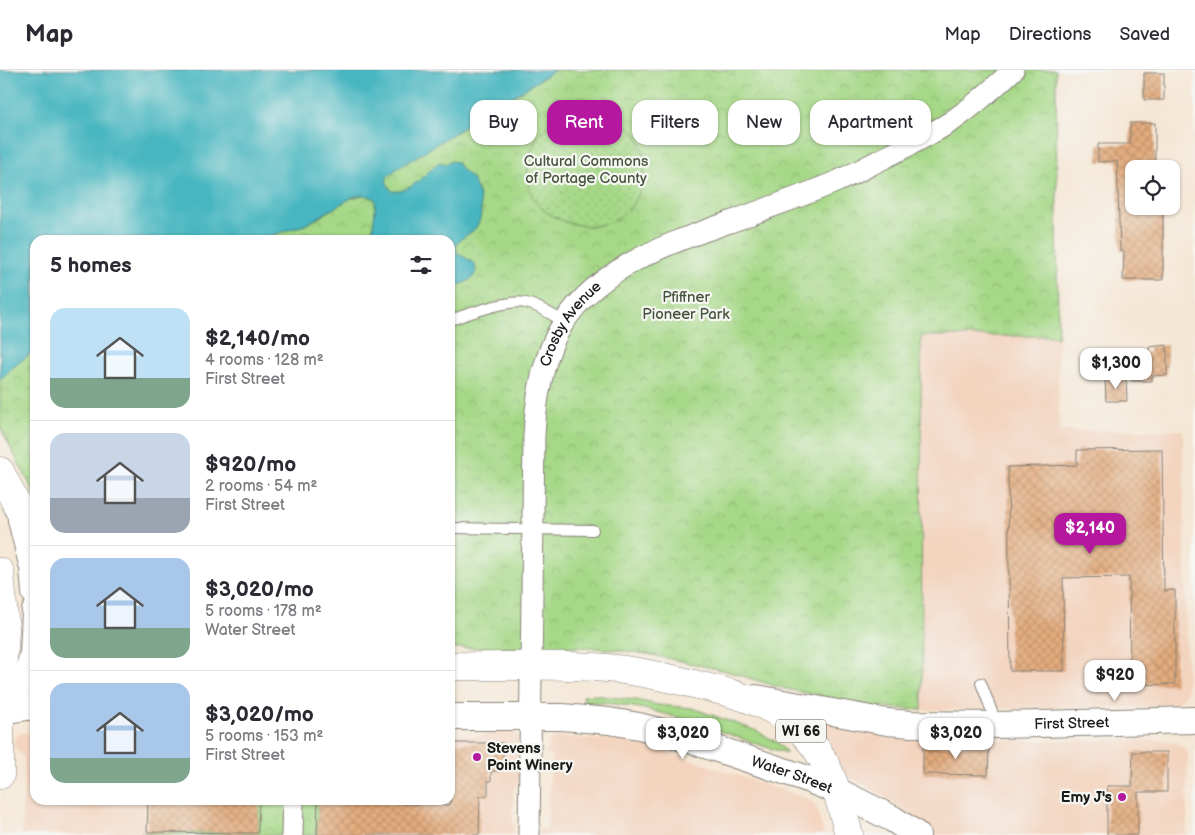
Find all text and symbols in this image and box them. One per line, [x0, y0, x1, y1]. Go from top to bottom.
text: Map [25, 20, 73, 49]
text: Map [945, 24, 981, 45]
text: Directions [1009, 24, 1091, 45]
text: Saved [1119, 24, 1170, 45]
chip: Buy [470, 100, 537, 145]
chip: Rent [547, 100, 622, 145]
chip: Filters [632, 100, 718, 145]
chip: New [728, 100, 800, 145]
chip: Apartment [810, 100, 931, 145]
park label: Cultural Commons of Portage County [524, 152, 649, 188]
map controls [1125, 160, 1180, 215]
button: locate [1125, 160, 1180, 215]
icon: filters [407, 251, 435, 279]
text: 5 homes [50, 253, 132, 278]
street label: Crosby Avenue [536, 277, 605, 369]
park label: Pfiffner Pioneer Park [642, 288, 730, 324]
text: $2,140/mo [205, 326, 310, 351]
icon: home [90, 328, 150, 388]
pin: $1,300 [1075, 348, 1157, 390]
text: 4 rooms · 128 m² [205, 351, 324, 370]
text: $1,300 [1091, 354, 1141, 373]
text: First Street [205, 370, 285, 389]
text: $920/mo [205, 452, 296, 477]
icon: home [90, 453, 150, 513]
text: 2 rooms · 54 m² [205, 477, 317, 496]
text: First Street [205, 496, 285, 515]
pin: $2,140 [1049, 512, 1131, 555]
text: $2,140 [1065, 519, 1115, 538]
text: $3,020/mo [205, 577, 314, 602]
icon: home [90, 578, 150, 638]
text: 5 rooms · 178 m² [205, 602, 322, 621]
text: Water Street [205, 621, 295, 640]
pin: $920 [1085, 660, 1145, 702]
text: $920 [1095, 666, 1135, 685]
text: $3,020/mo [205, 702, 314, 727]
icon: home [90, 703, 150, 763]
street label: First Street [1034, 713, 1110, 734]
pin: $3,020 [642, 718, 724, 760]
pin: $3,020 [915, 718, 997, 760]
road number: WI 66 [776, 719, 826, 742]
text: $3,020 [657, 724, 709, 743]
text: $3,020 [930, 724, 982, 743]
text: 5 rooms · 153 m² [205, 727, 323, 746]
place label: Stevens Point Winery [487, 739, 573, 775]
text: First Street [205, 746, 285, 765]
marker: Stevens Point Winery [471, 751, 483, 763]
street label: Water Street [749, 752, 835, 798]
place label: Emy J's [1061, 788, 1112, 807]
marker: Emy J's [1116, 791, 1128, 803]

